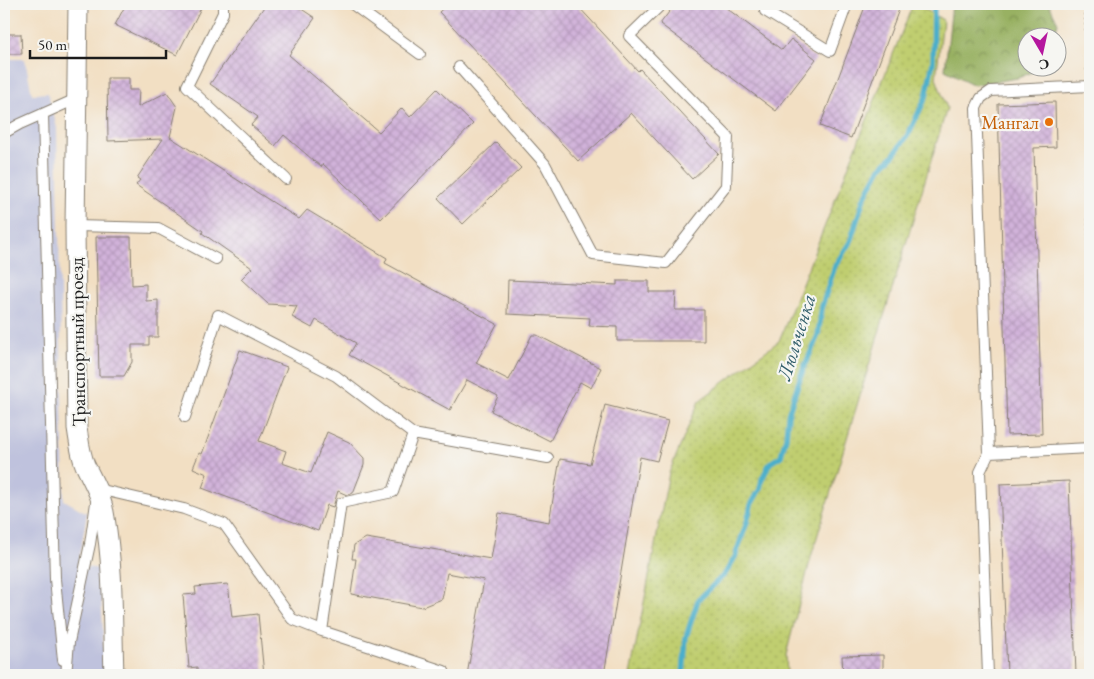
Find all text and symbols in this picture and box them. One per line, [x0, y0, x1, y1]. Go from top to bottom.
scale bar [30, 28, 166, 60]
north arrow [1016, 28, 1066, 78]
text: 50 m [38, 35, 67, 54]
text: С [1038, 55, 1050, 75]
place label: Мангал [981, 110, 1039, 135]
marker: Мангал [1043, 116, 1055, 128]
street label: Транспортный проезд [64, 257, 91, 427]
water label: Люльченка [770, 291, 821, 384]

